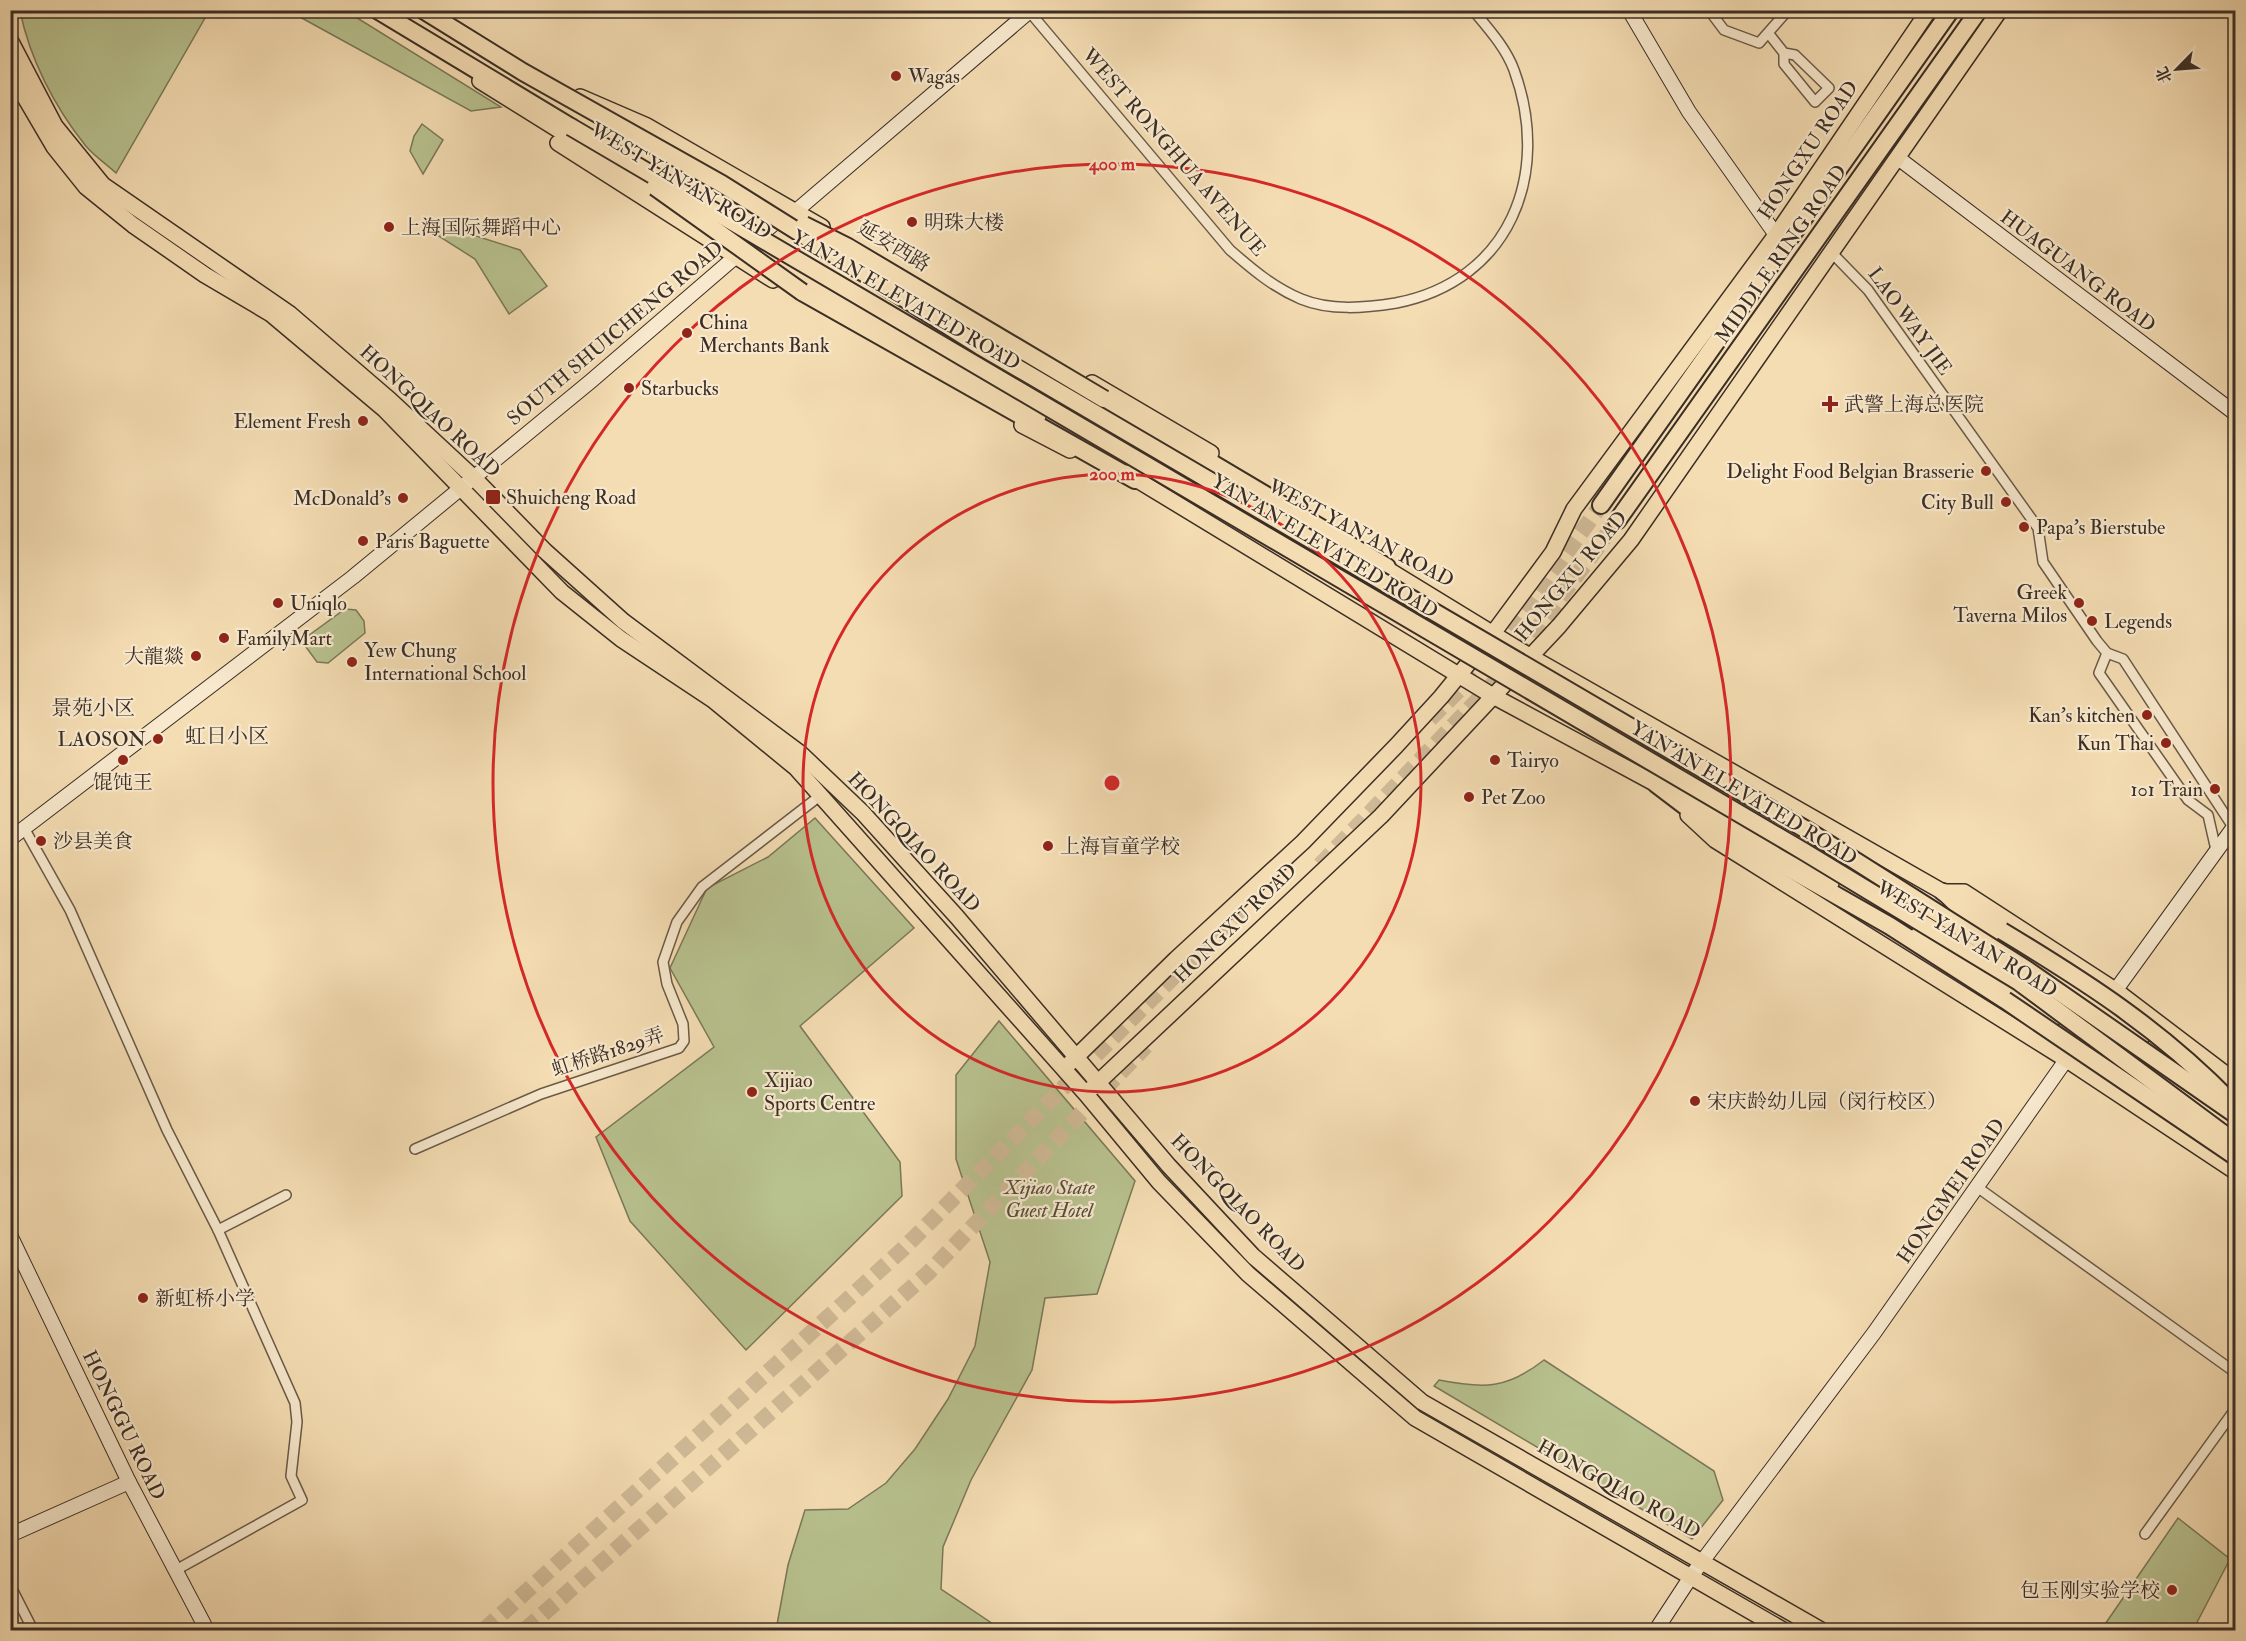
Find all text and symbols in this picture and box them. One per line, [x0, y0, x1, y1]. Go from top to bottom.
north arrow [2147, 39, 2207, 99]
street label: WEST RONGHUA AVENUE [1076, 42, 1271, 261]
text: 北 [2152, 63, 2177, 86]
place label: Wagas [907, 64, 960, 89]
marker: Wagas [889, 69, 903, 83]
street label: HONGXU ROAD [1752, 76, 1864, 224]
street label: WEST YAN'AN ROAD [585, 117, 776, 245]
text: 400 m [1088, 153, 1136, 176]
street label: MIDDLE RING ROAD [1710, 160, 1852, 348]
street label: HUAGUANG ROAD [1995, 204, 2161, 338]
place label: 明珠大楼 [924, 210, 1004, 235]
place label: 上海国际舞蹈中心 [401, 215, 561, 240]
street label: 延安西路 [853, 215, 935, 277]
marker: 明珠大楼 [905, 215, 919, 229]
marker: 上海国际舞蹈中心 [382, 220, 396, 234]
street label: YAN'AN ELEVATED ROAD [787, 224, 1025, 376]
street label: SOUTH SHUICHENG ROAD [502, 235, 728, 431]
street label: LAO WAY JIE [1862, 262, 1958, 380]
place label: China Merchants Bank [699, 310, 830, 358]
marker: China Merchants Bank [680, 326, 694, 340]
street label: HONGQIAO ROAD [354, 339, 506, 483]
place label: Starbucks [641, 376, 719, 401]
marker: Starbucks [622, 381, 636, 395]
place label: 武警上海总医院 [1844, 392, 1984, 417]
marker: 武警上海总医院 [1821, 395, 1839, 413]
place label: Element Fresh [233, 409, 352, 434]
marker: Element Fresh [356, 414, 370, 428]
place label: Delight Food Belgian Brasserie [1726, 459, 1974, 484]
text: 200 m [1089, 463, 1136, 486]
marker: Delight Food Belgian Brasserie [1979, 464, 1993, 478]
street label: YAN'AN ELEVATED ROAD [1207, 468, 1443, 624]
street label: WEST YAN'AN ROAD [1263, 473, 1458, 593]
place label: Shuicheng Road [506, 485, 636, 510]
place label: McDonald's [293, 486, 391, 511]
marker: Shuicheng Road [484, 488, 502, 506]
place label: City Bull [1921, 490, 1994, 515]
marker: McDonald's [396, 491, 410, 505]
marker: City Bull [1999, 495, 2013, 509]
street label: HONGXU ROAD [1509, 506, 1633, 646]
place label: Papa's Bierstube [2036, 515, 2165, 541]
marker: Papa's Bierstube [2017, 520, 2031, 534]
place label: Paris Baguette [375, 529, 490, 554]
marker: Paris Baguette [356, 534, 370, 548]
place label: Greek Taverna Milos [1953, 580, 2067, 628]
place label: Uniqlo [290, 591, 347, 616]
marker: Uniqlo [271, 596, 285, 610]
marker: Greek Taverna Milos [2072, 596, 2086, 610]
place label: Legends [2104, 609, 2172, 634]
marker: Legends [2085, 614, 2099, 628]
place label: FamilyMart [236, 626, 332, 651]
marker: FamilyMart [217, 631, 231, 645]
place label: Yew Chung International School [364, 638, 526, 686]
place label: 大龍燚 [124, 644, 184, 669]
marker: 大龍燚 [189, 649, 203, 663]
marker: Yew Chung International School [345, 655, 359, 669]
district label: 景苑小区 [51, 695, 135, 722]
place label: Kan's kitchen [2028, 703, 2135, 728]
marker: Kan's kitchen [2140, 708, 2154, 722]
street label: YAN'AN ELEVATED ROAD [1626, 715, 1862, 871]
district label: 虹日小区 [185, 723, 269, 750]
place label: LAOSON [57, 727, 146, 752]
place label: Kun Thai [2077, 731, 2154, 756]
marker: LAOSON [151, 732, 165, 746]
marker: Kun Thai [2159, 736, 2173, 750]
place label: Tairyo [1507, 748, 1559, 773]
marker: 馄饨王 [116, 753, 130, 767]
marker: Tairyo [1488, 753, 1502, 767]
street label: HONGQIAO ROAD [842, 766, 986, 918]
place label: 馄饨王 [93, 770, 153, 795]
centre of rings [1102, 773, 1122, 793]
place label: 101 Train [2131, 777, 2203, 802]
marker: 101 Train [2208, 782, 2222, 796]
place label: Pet Zoo [1481, 785, 1545, 810]
marker: Pet Zoo [1462, 790, 1476, 804]
place label: 沙县美食 [53, 829, 133, 854]
marker: 沙县美食 [34, 834, 48, 848]
place label: 上海盲童学校 [1060, 834, 1180, 859]
marker: 上海盲童学校 [1041, 839, 1055, 853]
street label: HONGXU ROAD [1168, 858, 1302, 988]
street label: WEST YAN'AN ROAD [1871, 875, 2062, 1003]
street label: 虹桥路1829弄 [549, 1022, 667, 1082]
place label: Xijiao Sports Centre [764, 1068, 875, 1117]
marker: Xijiao Sports Centre [745, 1085, 759, 1099]
place label: 宋庆龄幼儿园（闵行校区） [1707, 1089, 1947, 1114]
marker: 宋庆龄幼儿园（闵行校区） [1688, 1094, 1702, 1108]
street label: HONGMEI ROAD [1892, 1114, 2010, 1268]
street label: HONGQIAO ROAD [1165, 1128, 1311, 1278]
park label: Xijiao State Guest Hotel [1002, 1175, 1095, 1223]
place label: 新虹桥小学 [155, 1286, 255, 1311]
marker: 新虹桥小学 [136, 1291, 150, 1305]
street label: HONGGU ROAD [77, 1346, 171, 1504]
street label: HONGQIAO ROAD [1533, 1434, 1705, 1544]
place label: 包玉刚实验学校 [2020, 1578, 2160, 1603]
marker: 包玉刚实验学校 [2165, 1583, 2179, 1597]

